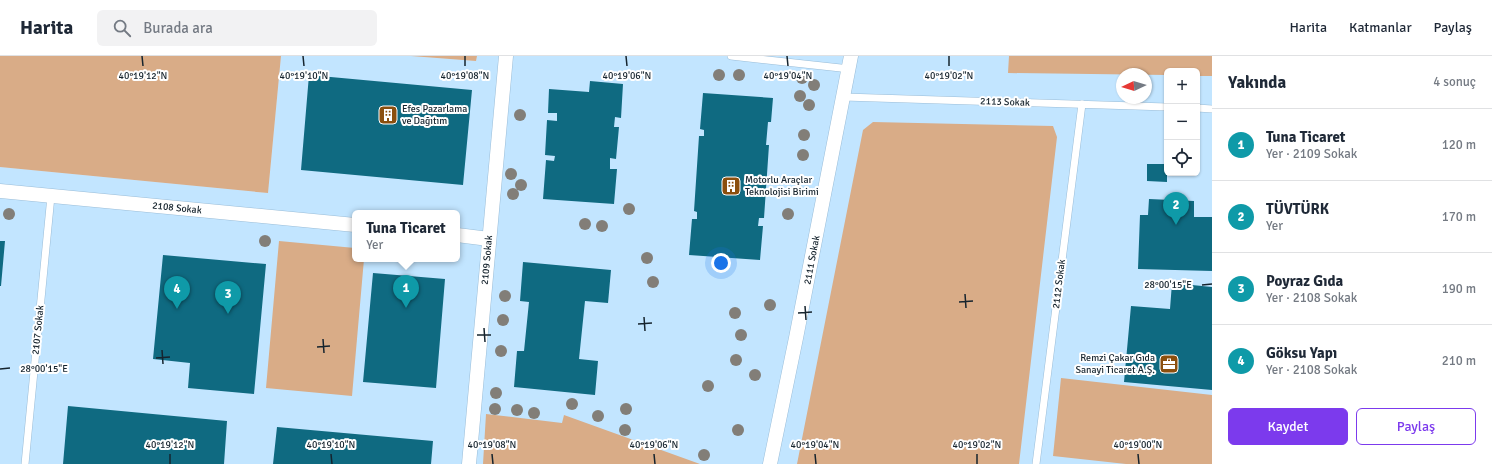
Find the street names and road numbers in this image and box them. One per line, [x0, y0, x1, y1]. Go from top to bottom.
street label: 2113 Sokak [980, 95, 1030, 109]
street label: 2108 Sokak [152, 199, 202, 217]
street label: 2111 Sokak [801, 234, 823, 286]
street label: 2109 Sokak [479, 235, 495, 285]
street label: 2112 Sokak [1050, 259, 1068, 309]
street label: 2107 Sokak [29, 305, 47, 355]

